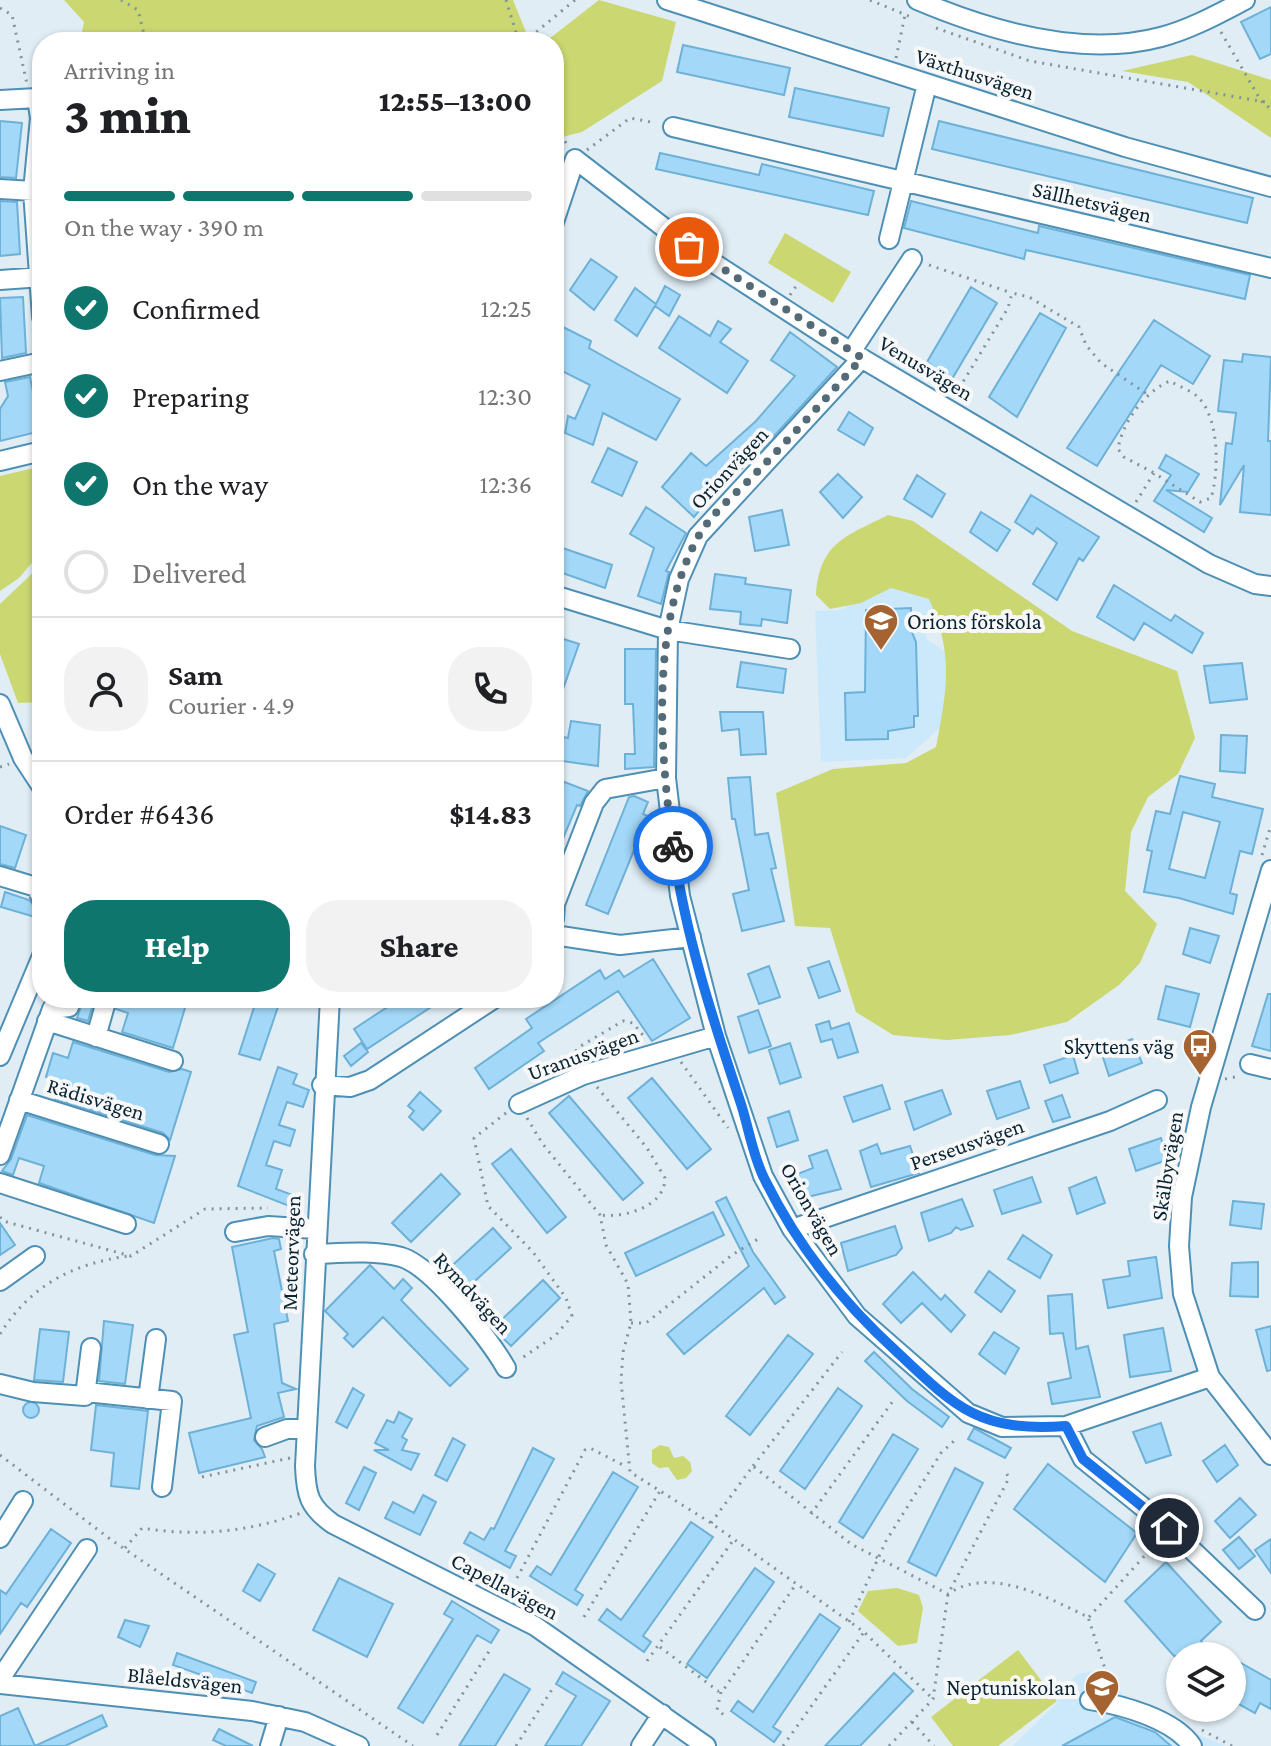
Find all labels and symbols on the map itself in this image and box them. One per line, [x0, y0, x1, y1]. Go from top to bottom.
street label: Växthusvägen [912, 43, 1038, 105]
street label: Sällhetsvägen [1030, 176, 1154, 228]
pin [655, 213, 723, 281]
street label: Venusvägen [874, 330, 978, 406]
street label: Orionvägen [685, 422, 773, 514]
school or university icon: Orions förskola [862, 602, 900, 652]
place label: Orions förskola [907, 609, 1042, 634]
courier [633, 806, 713, 886]
street label: Uranusvägen [524, 1022, 642, 1086]
bus stop icon: Skyttens väg [1181, 1027, 1219, 1077]
place label: Skyttens väg [1064, 1034, 1174, 1059]
street label: Rädisvägen [44, 1072, 148, 1126]
street label: Skälbyvägen [1146, 1109, 1188, 1222]
street label: Perseusvägen [907, 1113, 1027, 1175]
street label: Orionvägen [775, 1158, 849, 1260]
street label: Meteorvägen [276, 1195, 306, 1311]
street label: Rymdvägen [429, 1247, 518, 1339]
pin [1135, 1494, 1203, 1562]
street label: Capellavägen [447, 1547, 563, 1625]
street label: Blåeldsvägen [126, 1662, 244, 1698]
school or university icon: Neptuniskolan [1083, 1668, 1121, 1718]
place label: Neptuniskolan [946, 1675, 1076, 1700]

